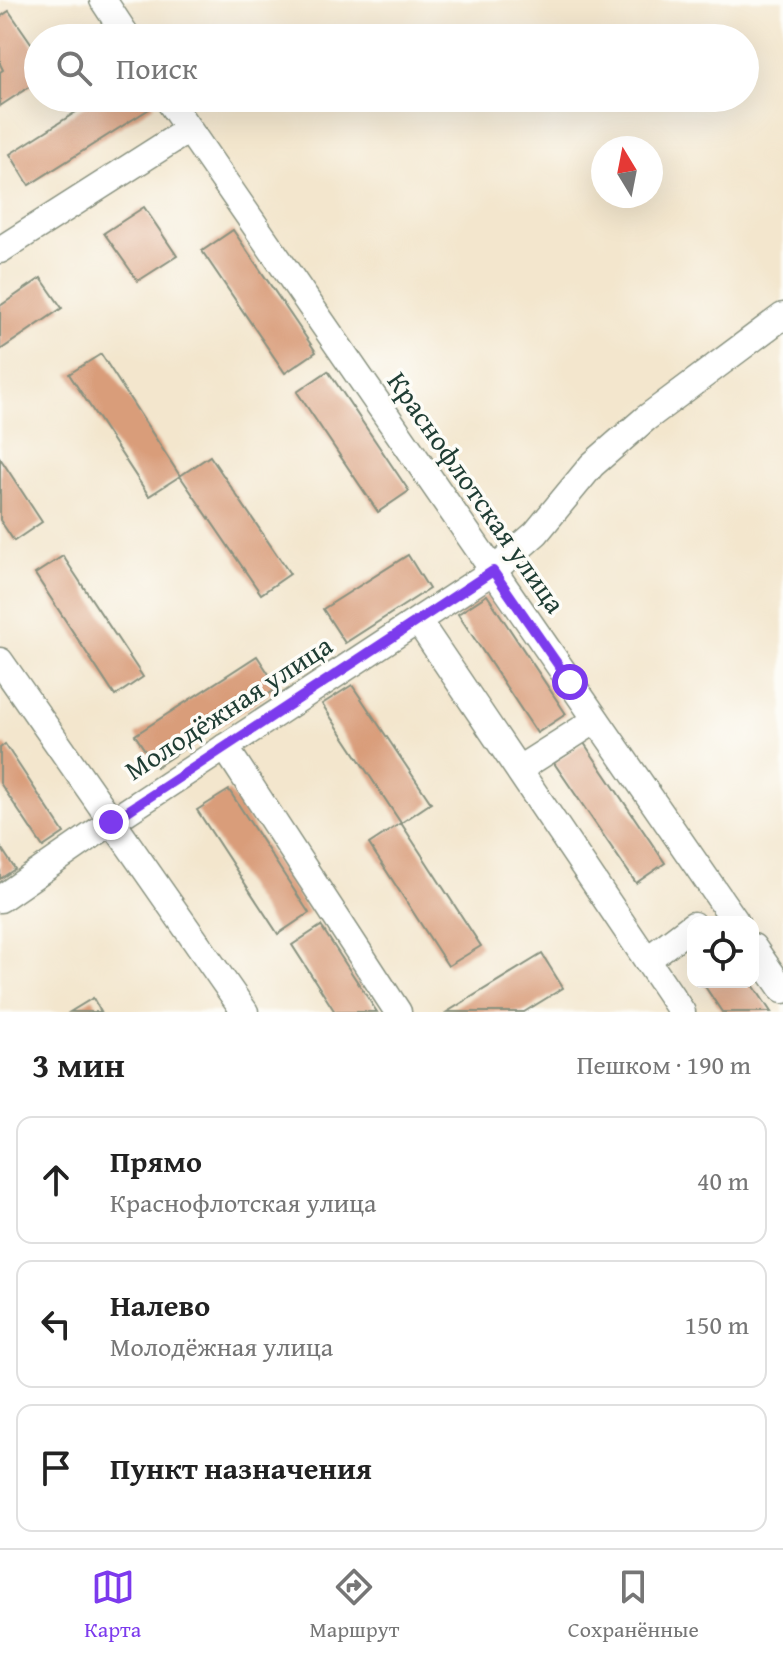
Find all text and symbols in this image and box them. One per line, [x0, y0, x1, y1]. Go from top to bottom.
search box [24, 24, 759, 112]
icon: search [52, 46, 96, 90]
text: Поиск [116, 46, 198, 90]
north arrow [591, 136, 663, 208]
street label: Краснофлотская улица [378, 363, 576, 622]
street label: Молодёжная улица [116, 624, 341, 790]
route start [552, 664, 588, 700]
route end [93, 804, 129, 840]
map controls [687, 916, 759, 988]
button: locate [687, 916, 759, 988]
text: 3 мин [32, 1040, 125, 1089]
text: Пешком · 190 m [577, 1045, 751, 1084]
text: Прямо [110, 1139, 202, 1183]
icon: ahead [34, 1158, 78, 1202]
text: 40 m [697, 1161, 749, 1200]
text: Краснофлотская улица [110, 1183, 376, 1222]
text: Налево [110, 1283, 210, 1327]
icon: left [34, 1302, 78, 1346]
text: 150 m [684, 1305, 749, 1344]
text: Молодёжная улица [110, 1327, 333, 1366]
icon: arrive [34, 1446, 78, 1490]
text: Пункт назначения [110, 1446, 372, 1490]
tab: Карта [84, 1565, 141, 1645]
tab: Маршрут [309, 1565, 399, 1645]
tab: Сохранённые [568, 1565, 699, 1645]

